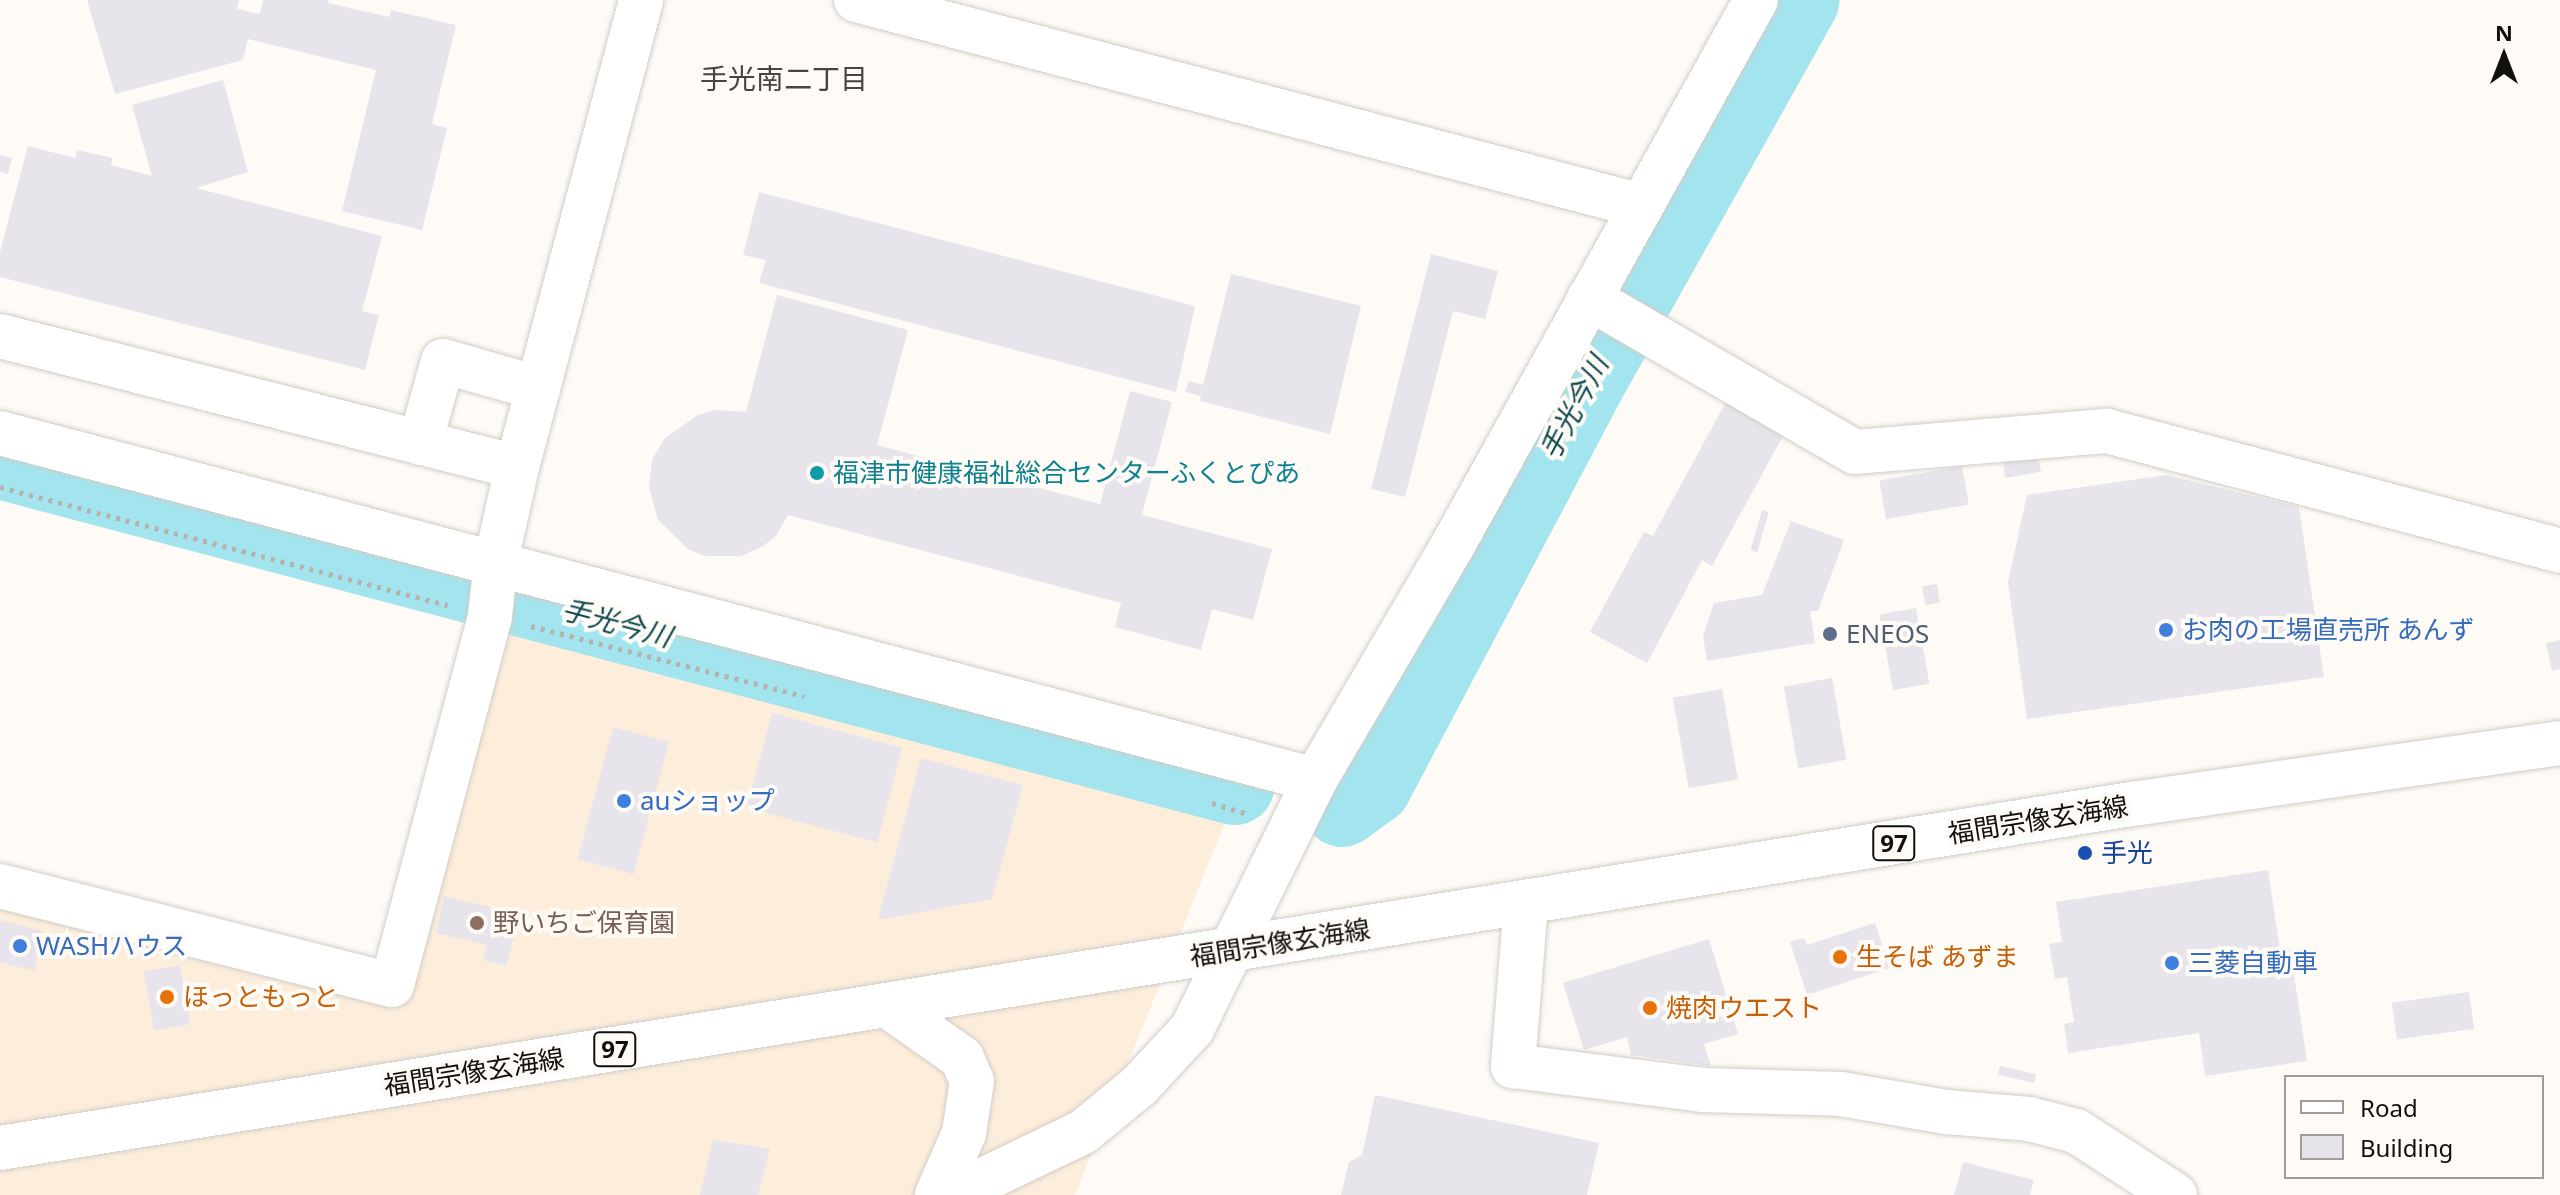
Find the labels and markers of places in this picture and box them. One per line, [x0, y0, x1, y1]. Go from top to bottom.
place label: 福津市健康福祉総合センターふくとぴあ [833, 457, 1301, 489]
marker: 福津市健康福祉総合センターふくとぴあ [808, 464, 826, 482]
place label: お肉の工場直売所 あんず [2182, 614, 2475, 646]
place label: ENEOS [1846, 618, 1929, 650]
marker: お肉の工場直売所 あんず [2157, 621, 2175, 639]
marker: ENEOS [1821, 625, 1839, 643]
place label: auショップ [640, 785, 775, 817]
marker: auショップ [615, 792, 633, 810]
place label: 手光 [2101, 837, 2153, 869]
marker: 手光 [2076, 844, 2094, 862]
place label: 野いちご保育園 [493, 907, 675, 939]
marker: 野いちご保育園 [468, 914, 486, 932]
place label: WASHハウス [36, 930, 187, 962]
marker: WASHハウス [11, 937, 29, 955]
place label: 生そば あずま [1856, 941, 2019, 973]
place label: 三菱自動車 [2188, 947, 2318, 979]
marker: 生そば あずま [1831, 948, 1849, 966]
marker: 三菱自動車 [2163, 954, 2181, 972]
place label: ほっともっと [183, 981, 339, 1013]
marker: ほっともっと [158, 988, 176, 1006]
place label: 焼肉ウエスト [1666, 992, 1822, 1024]
marker: 焼肉ウエスト [1641, 999, 1659, 1017]

